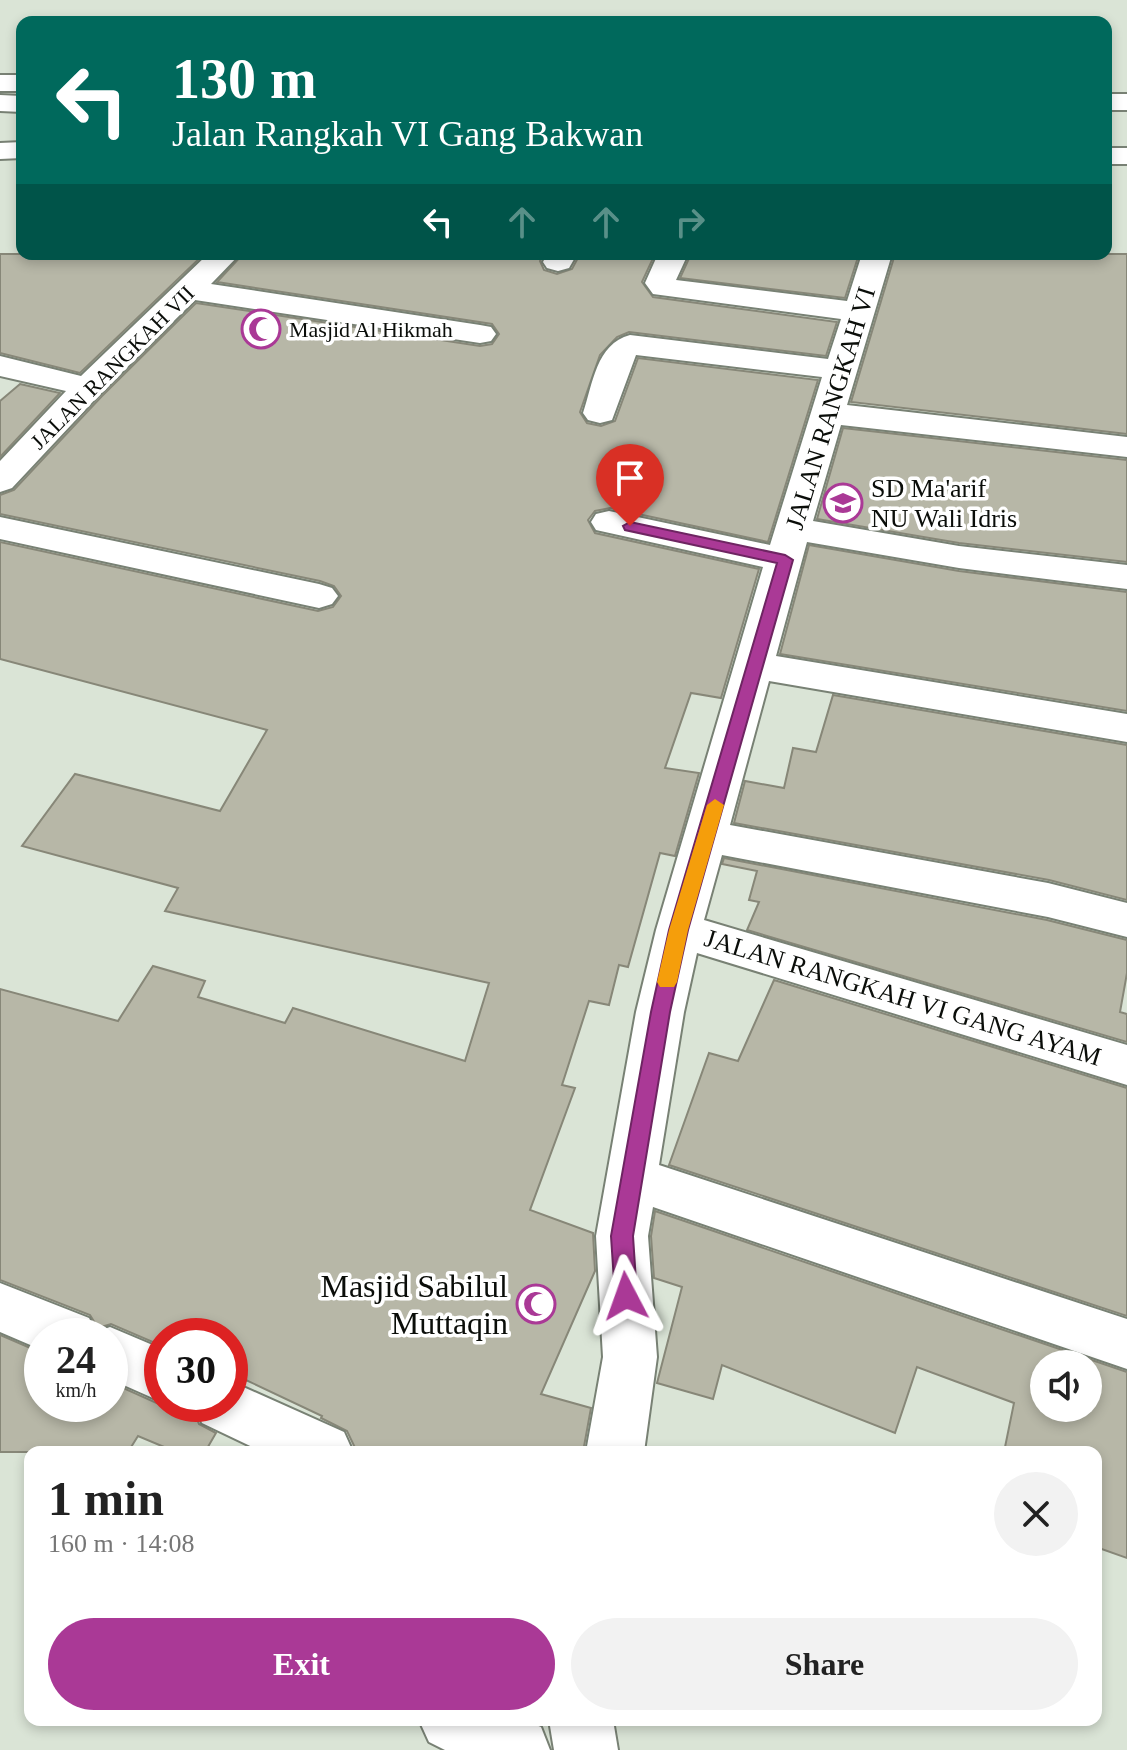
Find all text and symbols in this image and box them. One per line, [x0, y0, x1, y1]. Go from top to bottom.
icon: left [40, 48, 144, 152]
text: 130 m [172, 48, 317, 110]
text: Jalan Rangkah VI Gang Bakwan [172, 114, 643, 154]
icon: left [416, 200, 460, 244]
icon: ahead [500, 200, 544, 244]
icon: ahead [584, 200, 628, 244]
icon: right [668, 200, 712, 244]
street label: JALAN RANGKAH VII [25, 280, 199, 454]
street label: JALAN RANGKAH VI [780, 283, 881, 533]
mosque icon: Masjid Al Hikmah [240, 308, 282, 350]
place label: Masjid Al Hikmah [289, 317, 453, 342]
pin [596, 444, 664, 526]
icon: arrive [608, 456, 652, 500]
place label: SD Ma'arif NU Wali Idris [871, 474, 1017, 533]
school or university icon: SD Ma'arif NU Wali Idris [822, 482, 864, 524]
street label: JALAN RANGKAH VI GANG AYAM [701, 923, 1105, 1072]
position arrow [584, 1254, 668, 1338]
place label: Masjid Sabilul Muttaqin [320, 1268, 508, 1341]
mosque icon: Masjid Sabilul Muttaqin [515, 1283, 557, 1325]
speed limit sign: 30 [144, 1318, 248, 1422]
text: 24 [56, 1337, 96, 1382]
map controls [1030, 1350, 1102, 1422]
button: sound [1030, 1350, 1102, 1422]
text: km/h [55, 1379, 97, 1401]
text: 1 min [48, 1472, 164, 1525]
button: close [994, 1472, 1078, 1556]
text: 160 m · 14:08 [48, 1529, 195, 1558]
button: Exit [48, 1618, 555, 1710]
button: Share [571, 1618, 1078, 1710]

